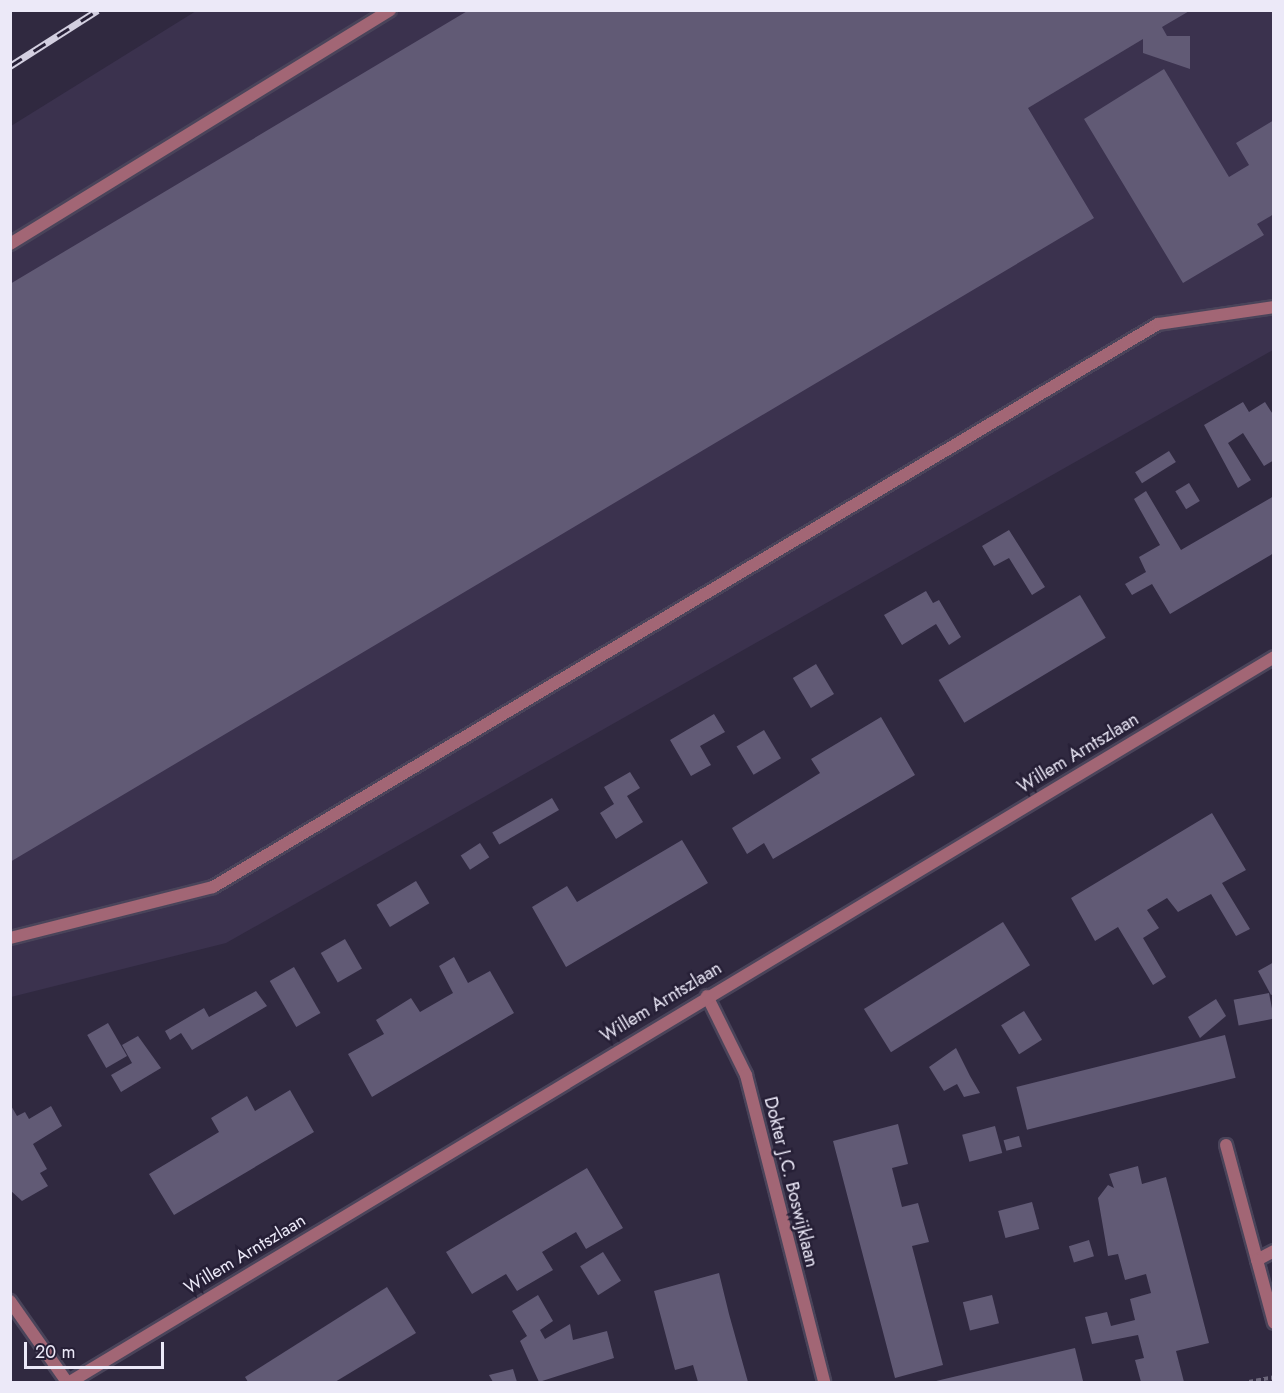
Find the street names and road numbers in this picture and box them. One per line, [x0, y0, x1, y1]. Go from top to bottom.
street label: Willem Arntszlaan [1013, 708, 1143, 798]
street label: Willem Arntszlaan [596, 957, 726, 1047]
street label: Dokter J.C. Boswijklaan [759, 1094, 823, 1270]
street label: Willem Arntszlaan [180, 1209, 310, 1299]

